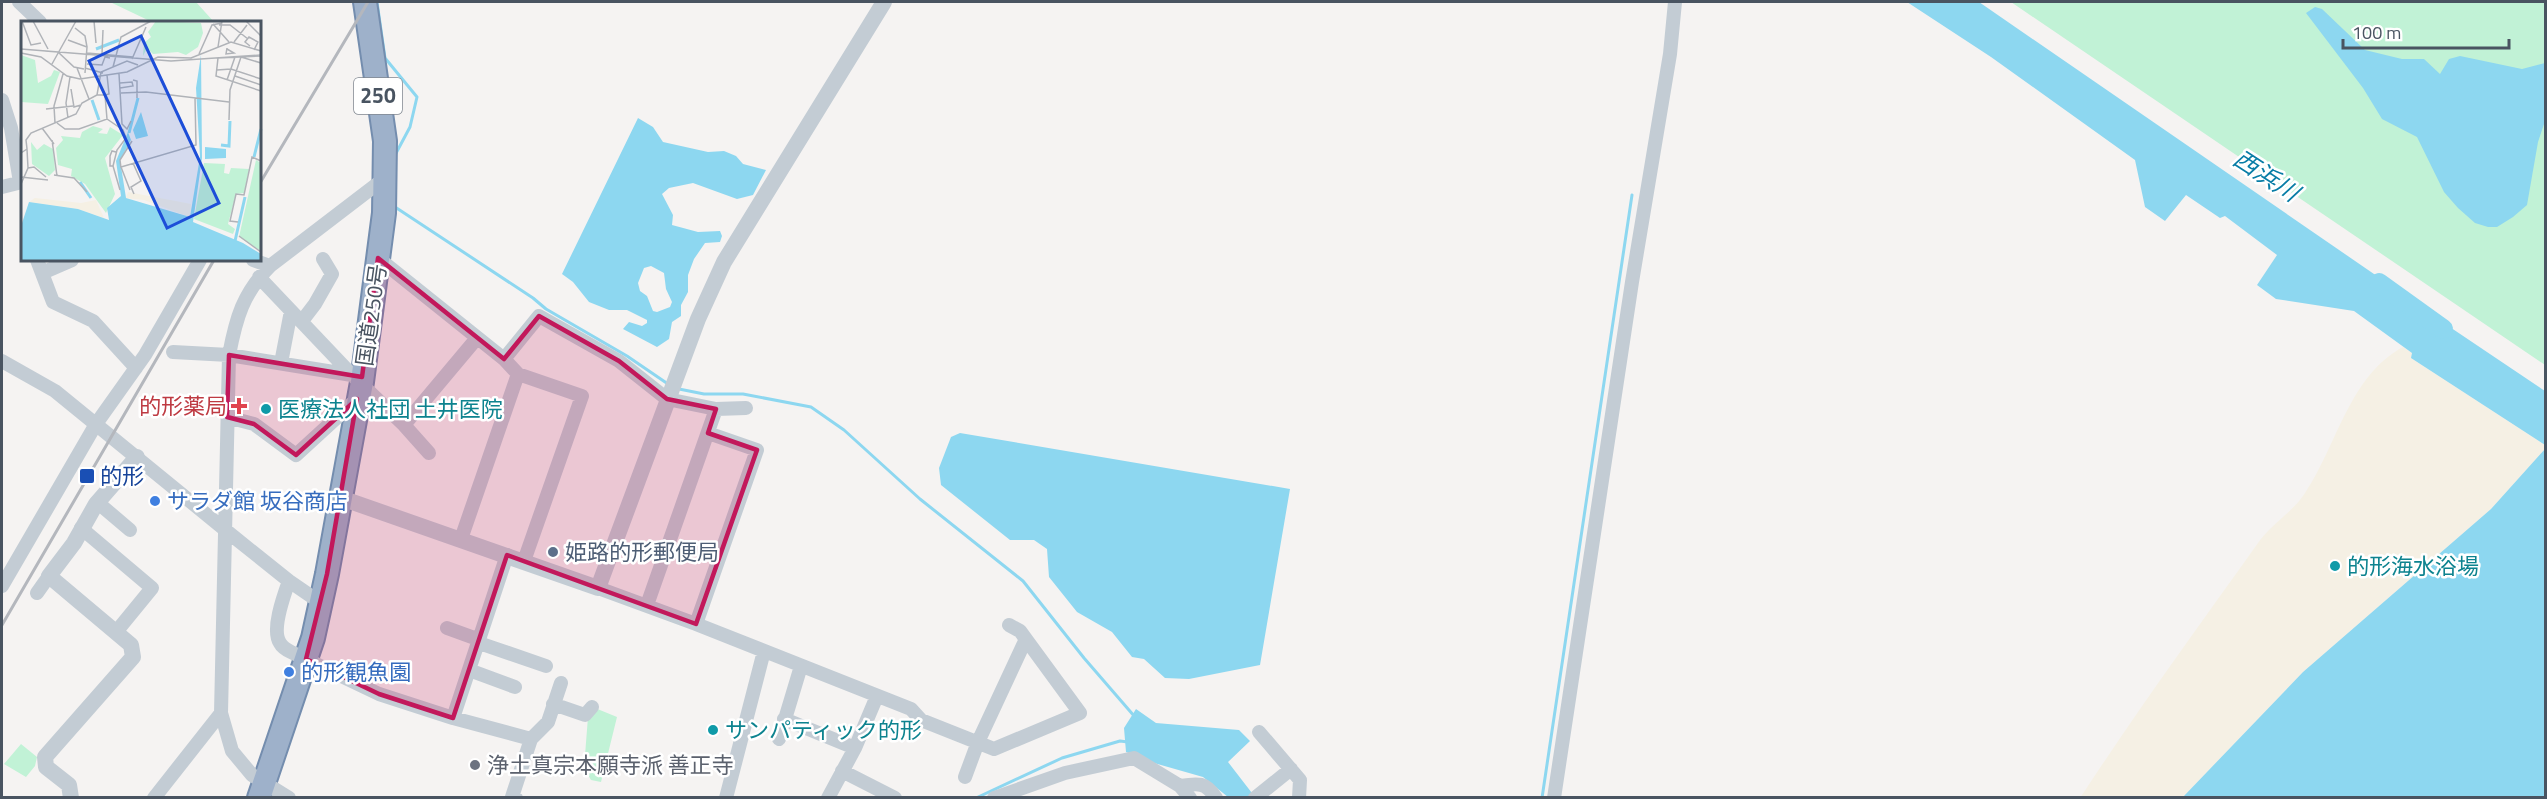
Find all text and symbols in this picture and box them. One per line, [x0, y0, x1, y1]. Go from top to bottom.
scale bar [2343, 12, 2510, 50]
text: 100 m [2352, 19, 2401, 46]
inset map [21, 21, 261, 261]
road number: 250 [354, 78, 402, 114]
water label: 西浜川 [2227, 140, 2309, 211]
street label: 国道250号 [347, 262, 395, 368]
place label: 的形薬局 [139, 389, 227, 423]
place label: 医療法人社団 土井医院 [278, 392, 503, 426]
marker: 的形薬局 [232, 399, 246, 413]
marker: 医療法人社団 土井医院 [259, 402, 273, 416]
place label: 的形 [100, 459, 144, 493]
marker: 的形 [78, 467, 96, 485]
place label: サラダ館 坂谷商店 [167, 484, 348, 518]
marker: サラダ館 坂谷商店 [148, 494, 162, 508]
place label: 姫路的形郵便局 [565, 535, 719, 569]
marker: 姫路的形郵便局 [546, 545, 560, 559]
place label: 的形海水浴場 [2347, 549, 2479, 583]
marker: 的形海水浴場 [2328, 559, 2342, 573]
place label: 的形観魚園 [301, 655, 411, 689]
marker: 的形観魚園 [282, 665, 296, 679]
place label: サンパティック的形 [725, 713, 922, 747]
marker: サンパティック的形 [706, 723, 720, 737]
place label: 浄土真宗本願寺派 善正寺 [487, 748, 734, 782]
marker: 浄土真宗本願寺派 善正寺 [468, 758, 482, 772]

